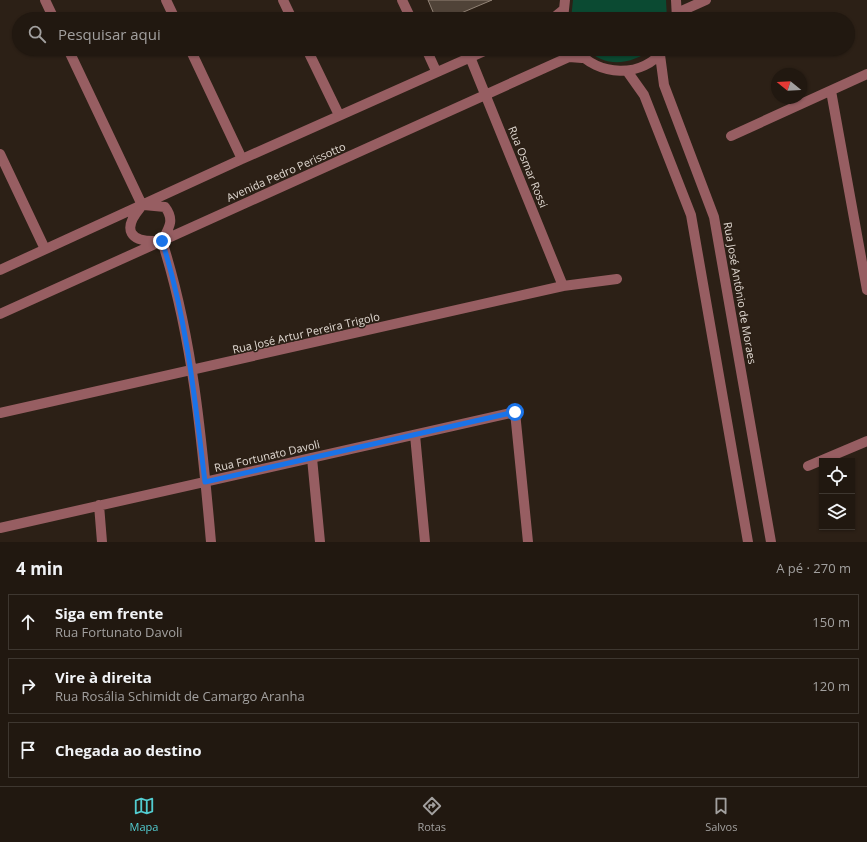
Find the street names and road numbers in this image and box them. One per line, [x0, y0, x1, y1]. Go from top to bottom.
street label: Rua Osmar Rossi [505, 124, 552, 210]
street label: Avenida Pedro Perissotto [224, 138, 348, 205]
street label: Rua José Antônio de Moraes [721, 221, 760, 365]
street label: Rua José Artur Pereira Trigolo [231, 308, 381, 357]
street label: Rua Fortunato Davoli [213, 436, 321, 475]

